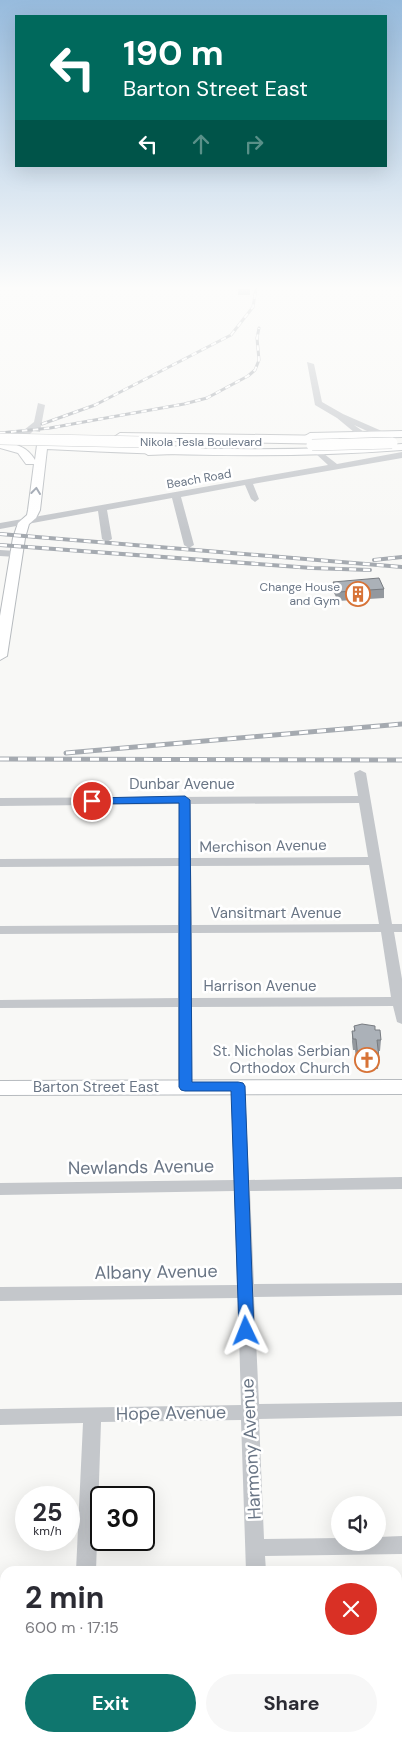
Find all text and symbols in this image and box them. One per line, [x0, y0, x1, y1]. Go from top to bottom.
text: 190 m [123, 30, 224, 76]
icon: left [40, 35, 105, 100]
text: Barton Street East [123, 74, 308, 103]
icon: left [134, 130, 162, 158]
icon: ahead [187, 130, 215, 158]
icon: right [240, 130, 268, 158]
street label: Nikola Tesla Boulevard [140, 434, 262, 450]
street label: Beach Road [165, 465, 233, 493]
one-way arrow [30, 487, 41, 495]
place label: Change House and Gym [260, 579, 340, 609]
building icon: Change House and Gym [345, 581, 371, 607]
street label: Dunbar Avenue [129, 774, 235, 794]
pin [71, 780, 113, 822]
icon: arrive [78, 787, 106, 815]
street label: Merchison Avenue [199, 835, 327, 857]
street label: Vansitmart Avenue [211, 903, 341, 923]
street label: Harrison Avenue [203, 976, 317, 996]
place label: St. Nicholas Serbian Orthodox Church [213, 1041, 350, 1078]
church icon: St. Nicholas Serbian Orthodox Church [354, 1047, 380, 1073]
street label: Barton Street East [33, 1077, 159, 1097]
street label: Newlands Avenue [68, 1154, 214, 1180]
street label: Albany Avenue [94, 1259, 218, 1285]
position arrow [219, 1304, 271, 1356]
street label: Harmony Avenue [235, 1378, 267, 1520]
street label: Hope Avenue [116, 1400, 226, 1426]
speed limit sign: 30 [90, 1486, 155, 1551]
text: 25 [33, 1496, 62, 1529]
map controls [331, 1496, 386, 1551]
button: sound [331, 1496, 386, 1551]
text: km/h [33, 1523, 62, 1539]
text: 2 min [25, 1578, 104, 1617]
button: close [325, 1583, 377, 1635]
text: 600 m · 17:15 [25, 1617, 119, 1638]
button: Exit [25, 1674, 196, 1732]
button: Share [206, 1674, 377, 1732]

